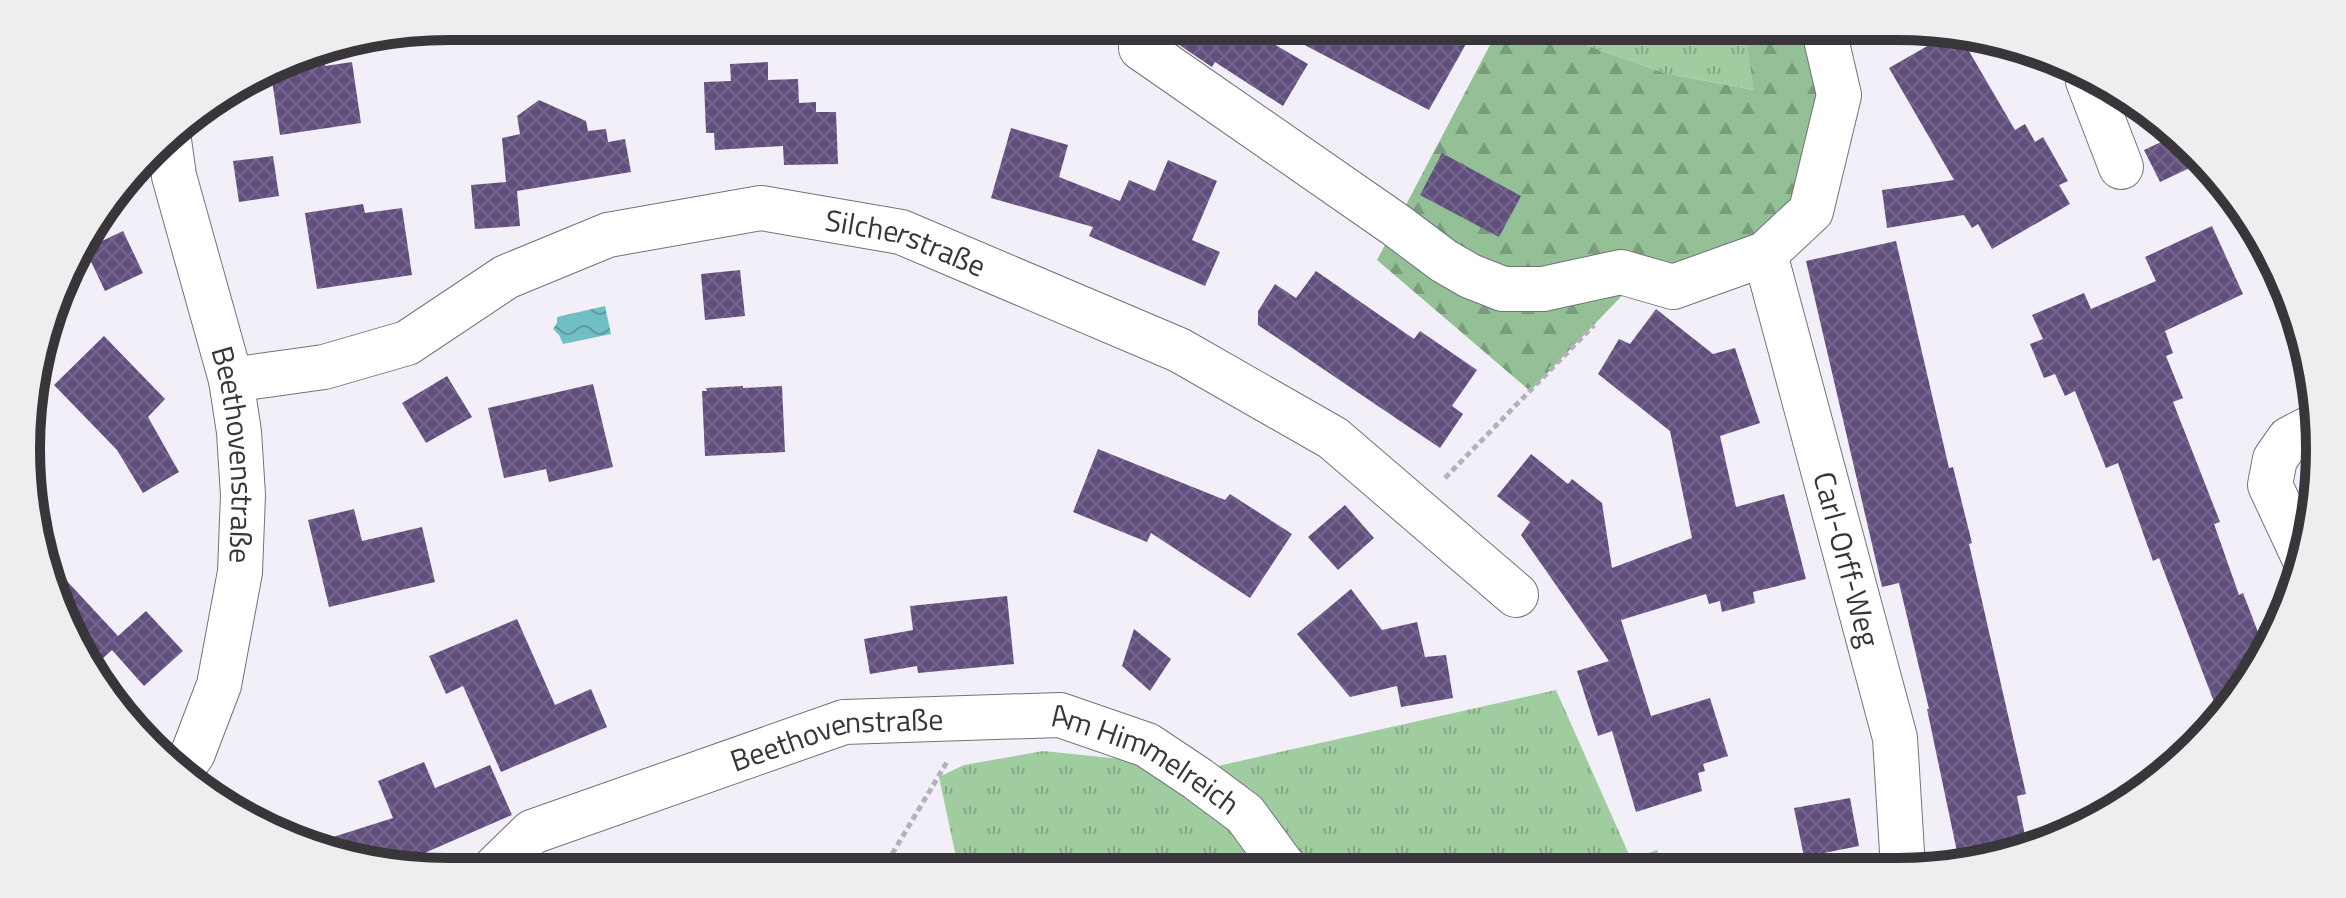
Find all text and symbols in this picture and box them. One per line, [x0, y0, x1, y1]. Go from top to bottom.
street label: Silcherstraße [822, 196, 993, 289]
street label: Beethovenstraße [200, 341, 266, 564]
street label: Carl-Orff-Weg [1801, 466, 1893, 652]
street label: Am Himmelreich [1050, 692, 1250, 826]
street label: Beethovenstraße [724, 696, 944, 783]

